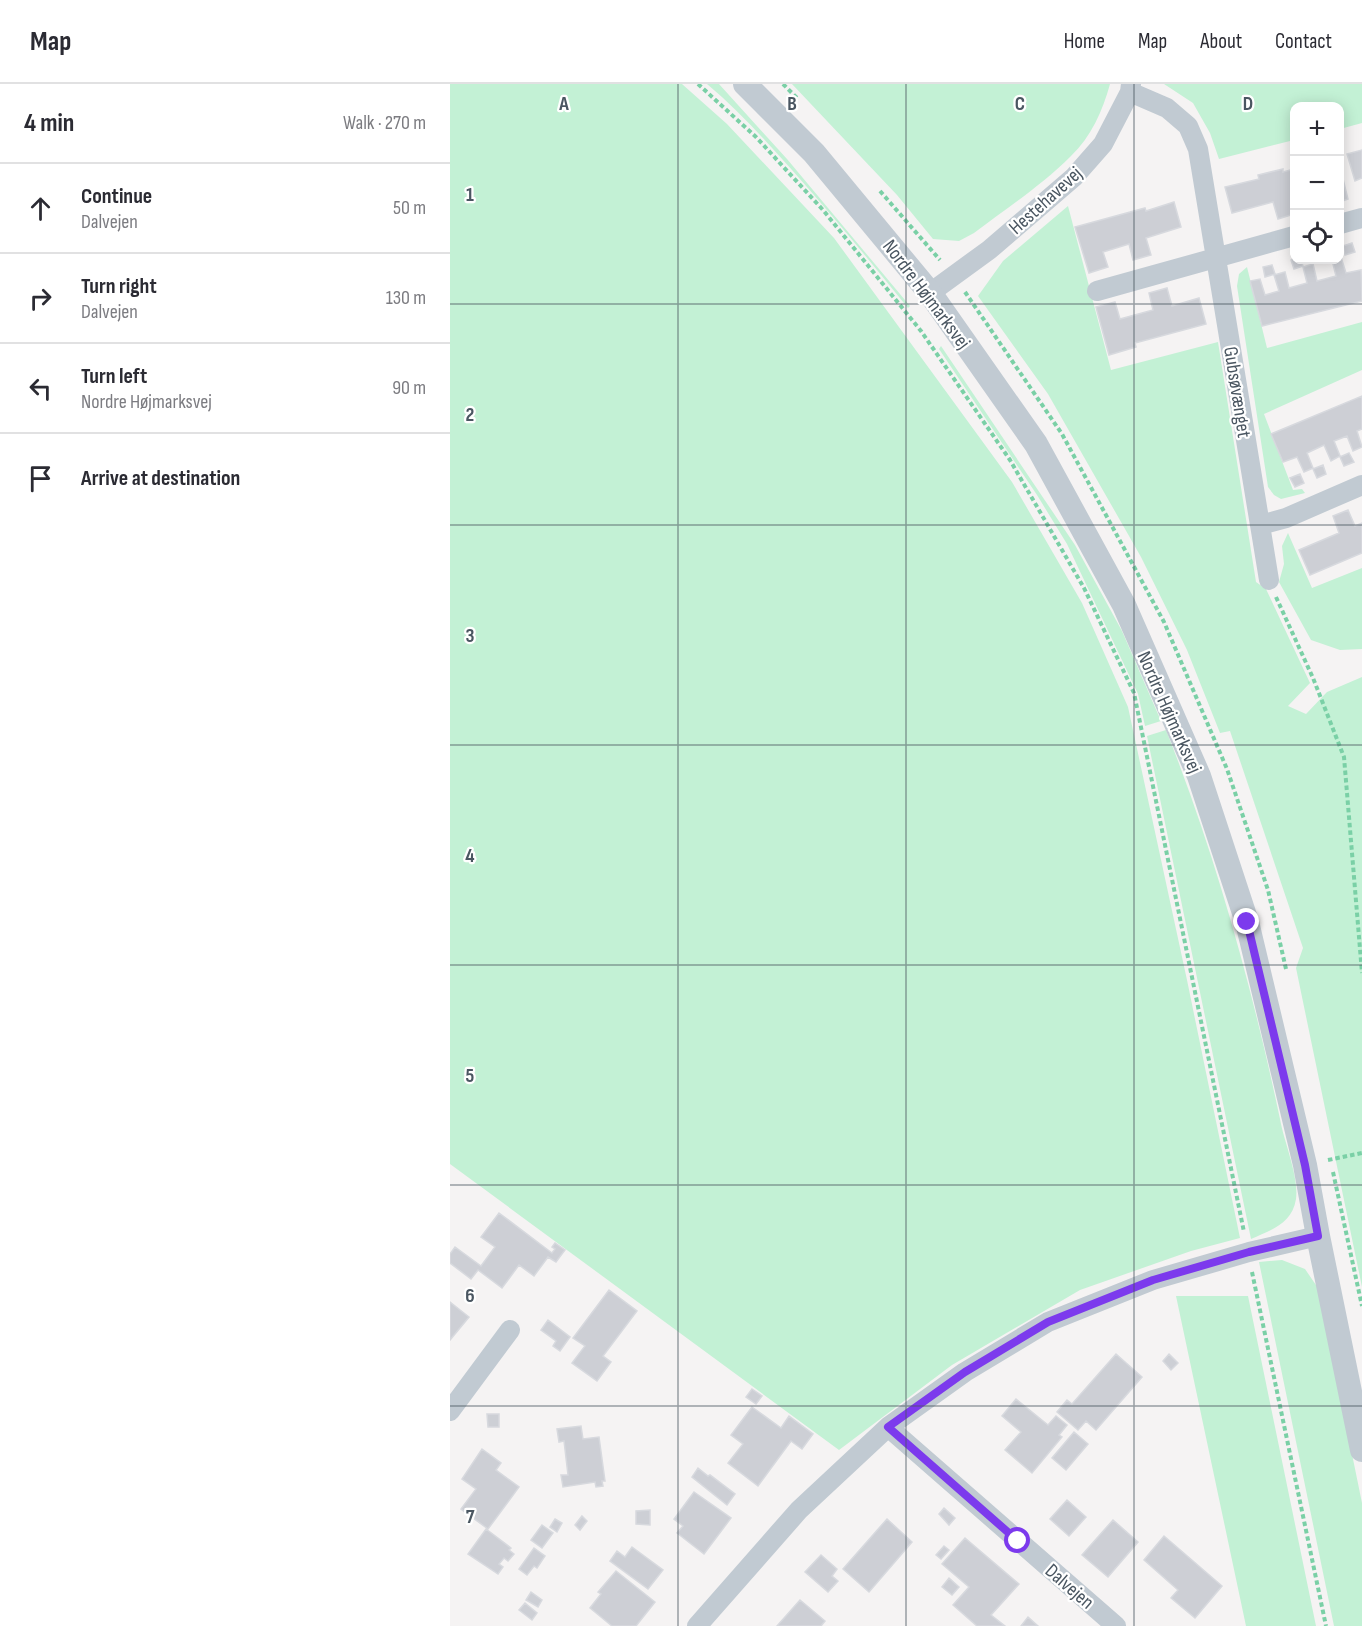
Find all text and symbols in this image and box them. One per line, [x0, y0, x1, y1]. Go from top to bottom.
text: Map [30, 25, 71, 58]
text: Home [1064, 29, 1105, 54]
text: Map [1138, 29, 1167, 54]
text: About [1200, 29, 1242, 54]
text: Contact [1275, 29, 1332, 54]
text: A [558, 92, 569, 116]
text: B [787, 92, 797, 116]
text: C [1015, 92, 1025, 116]
text: D [1243, 92, 1253, 116]
map controls [1290, 102, 1344, 264]
button: + [1290, 102, 1344, 156]
text: 4 min [24, 108, 74, 139]
text: Walk · 270 m [343, 111, 426, 135]
button: − [1290, 156, 1344, 210]
street label: Hestehavevej [1004, 162, 1087, 240]
text: Continue [81, 183, 152, 210]
text: 1 [466, 183, 474, 207]
icon: ahead [24, 192, 57, 225]
text: 50 m [393, 196, 426, 220]
text: Dalvejen [81, 210, 138, 234]
button: locate [1290, 210, 1344, 264]
street label: Nordre Højmarksvej [877, 235, 975, 354]
text: Turn right [81, 273, 157, 300]
icon: right [24, 282, 57, 315]
text: 130 m [386, 286, 426, 310]
text: Dalvejen [81, 300, 138, 324]
street label: Gubsøvænget [1218, 345, 1256, 439]
text: Turn left [81, 363, 147, 390]
icon: left [24, 372, 57, 405]
text: 90 m [392, 376, 426, 400]
text: Nordre Højmarksvej [81, 390, 212, 414]
text: 2 [466, 403, 474, 427]
icon: arrive [24, 462, 57, 495]
text: Arrive at destination [81, 465, 240, 492]
text: 3 [466, 624, 475, 648]
street label: Nordre Højmarksvej [1132, 648, 1207, 777]
text: 4 [465, 844, 475, 868]
route end [1233, 908, 1259, 934]
text: 5 [466, 1064, 475, 1088]
text: 6 [465, 1284, 475, 1308]
text: 7 [466, 1505, 475, 1529]
route start [1004, 1527, 1030, 1553]
street label: Dalvejen [1040, 1559, 1099, 1614]

